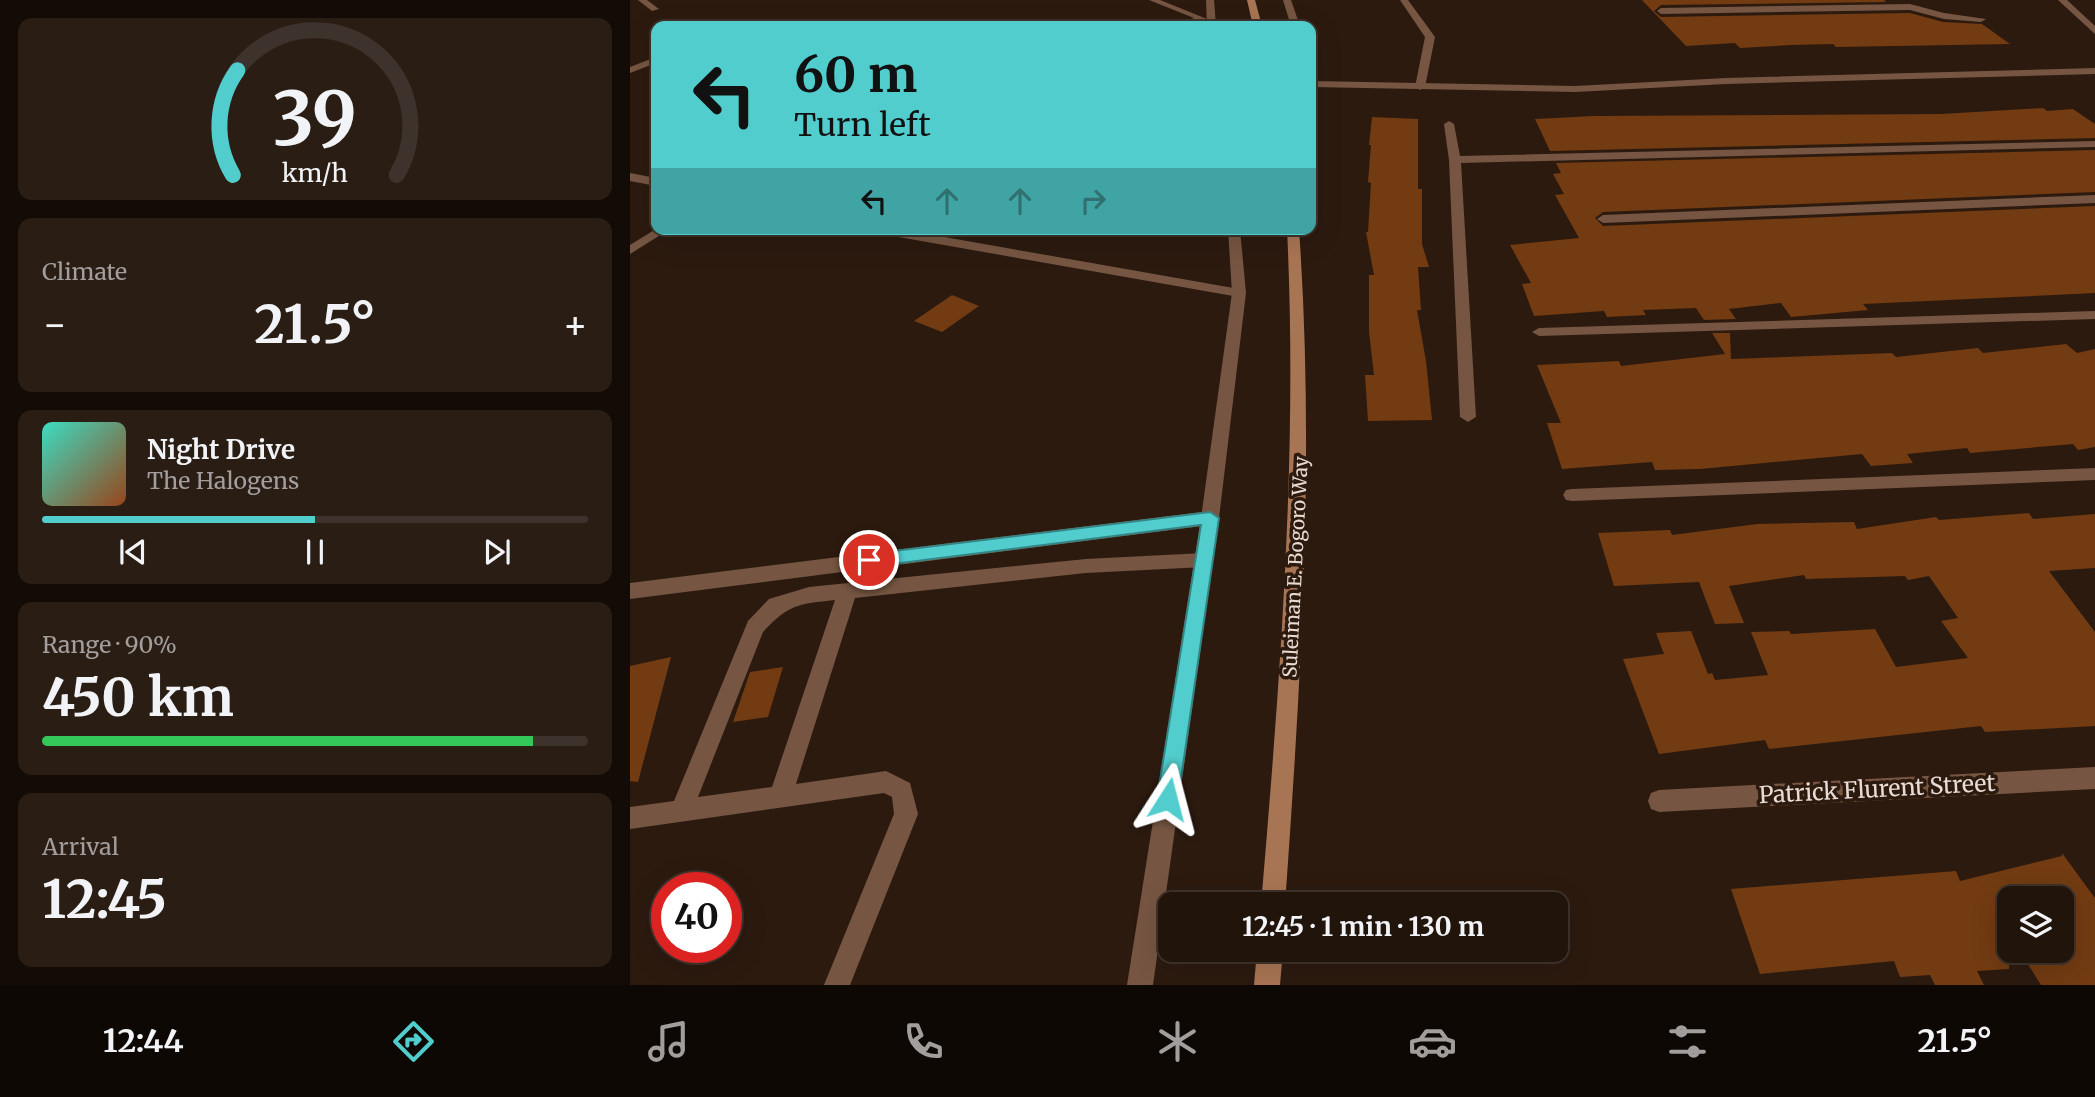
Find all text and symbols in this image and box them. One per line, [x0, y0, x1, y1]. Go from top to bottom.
text: 60 m [794, 44, 917, 105]
icon: left [679, 49, 770, 140]
text: 39 [273, 73, 357, 165]
text: Turn left [794, 105, 931, 145]
text: km/h [282, 157, 348, 189]
icon: left [855, 182, 893, 220]
icon: ahead [928, 182, 966, 220]
icon: ahead [1001, 182, 1039, 220]
icon: right [1074, 182, 1112, 220]
text: Climate [42, 257, 127, 286]
text: 21.5° [254, 292, 376, 357]
text: − [42, 301, 67, 348]
text: + [563, 301, 588, 348]
text: Night Drive [147, 433, 295, 466]
street label: Suleiman E. Bogoro Way [1277, 456, 1313, 678]
text: The Halogens [147, 466, 299, 495]
pin [839, 530, 899, 590]
icon: previous [114, 533, 152, 571]
icon: pause [296, 533, 334, 571]
icon: next [478, 533, 516, 571]
icon: arrive [850, 541, 888, 579]
text: Range · 90% [42, 630, 177, 659]
text: 450 km [42, 665, 234, 730]
position arrow [1131, 762, 1205, 836]
street label: Patrick Flurent Street [1758, 768, 1996, 809]
text: Arrival [42, 832, 119, 861]
text: 12:45 [42, 867, 167, 932]
speed limit sign: 40 [651, 872, 742, 963]
map controls [1997, 886, 2074, 963]
button: layers [1997, 886, 2074, 963]
text: 12:45 · 1 min · 130 m [1242, 910, 1484, 943]
icon: directions [389, 1017, 438, 1066]
icon: music [644, 1017, 693, 1066]
icon: phone [899, 1017, 948, 1066]
icon: climate [1153, 1017, 1202, 1066]
icon: car [1408, 1017, 1457, 1066]
icon: filters [1663, 1017, 1712, 1066]
text: 12:44 [103, 1021, 184, 1061]
text: 21.5° [1918, 1021, 1992, 1061]

